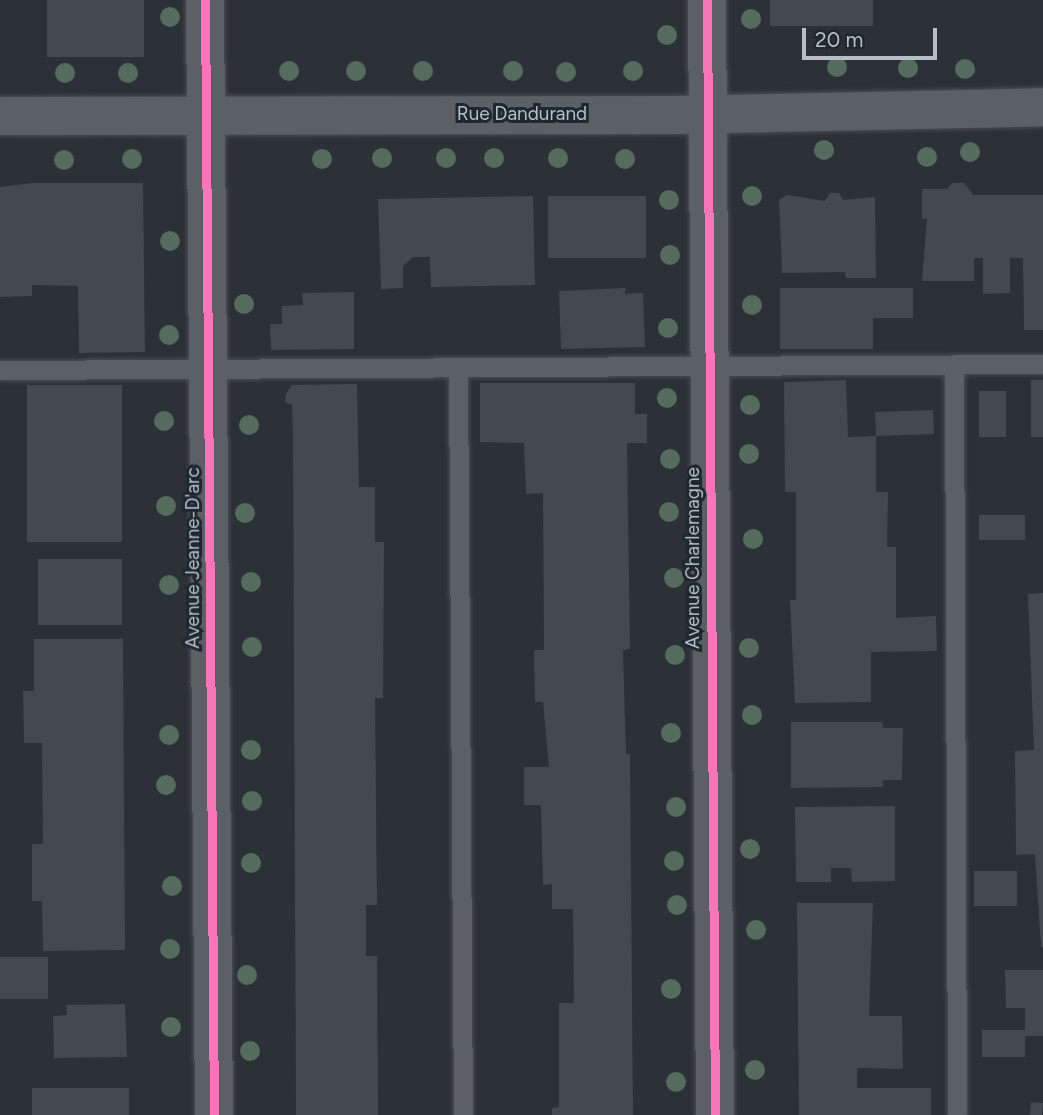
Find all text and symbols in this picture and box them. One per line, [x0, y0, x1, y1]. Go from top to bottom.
scale bar [805, 14, 940, 58]
text: 20 m [815, 27, 863, 52]
street label: Rue Dandurand [457, 103, 587, 125]
street label: Avenue Jeanne-D'arc [182, 467, 204, 649]
street label: Avenue Charlemagne [682, 467, 704, 649]

